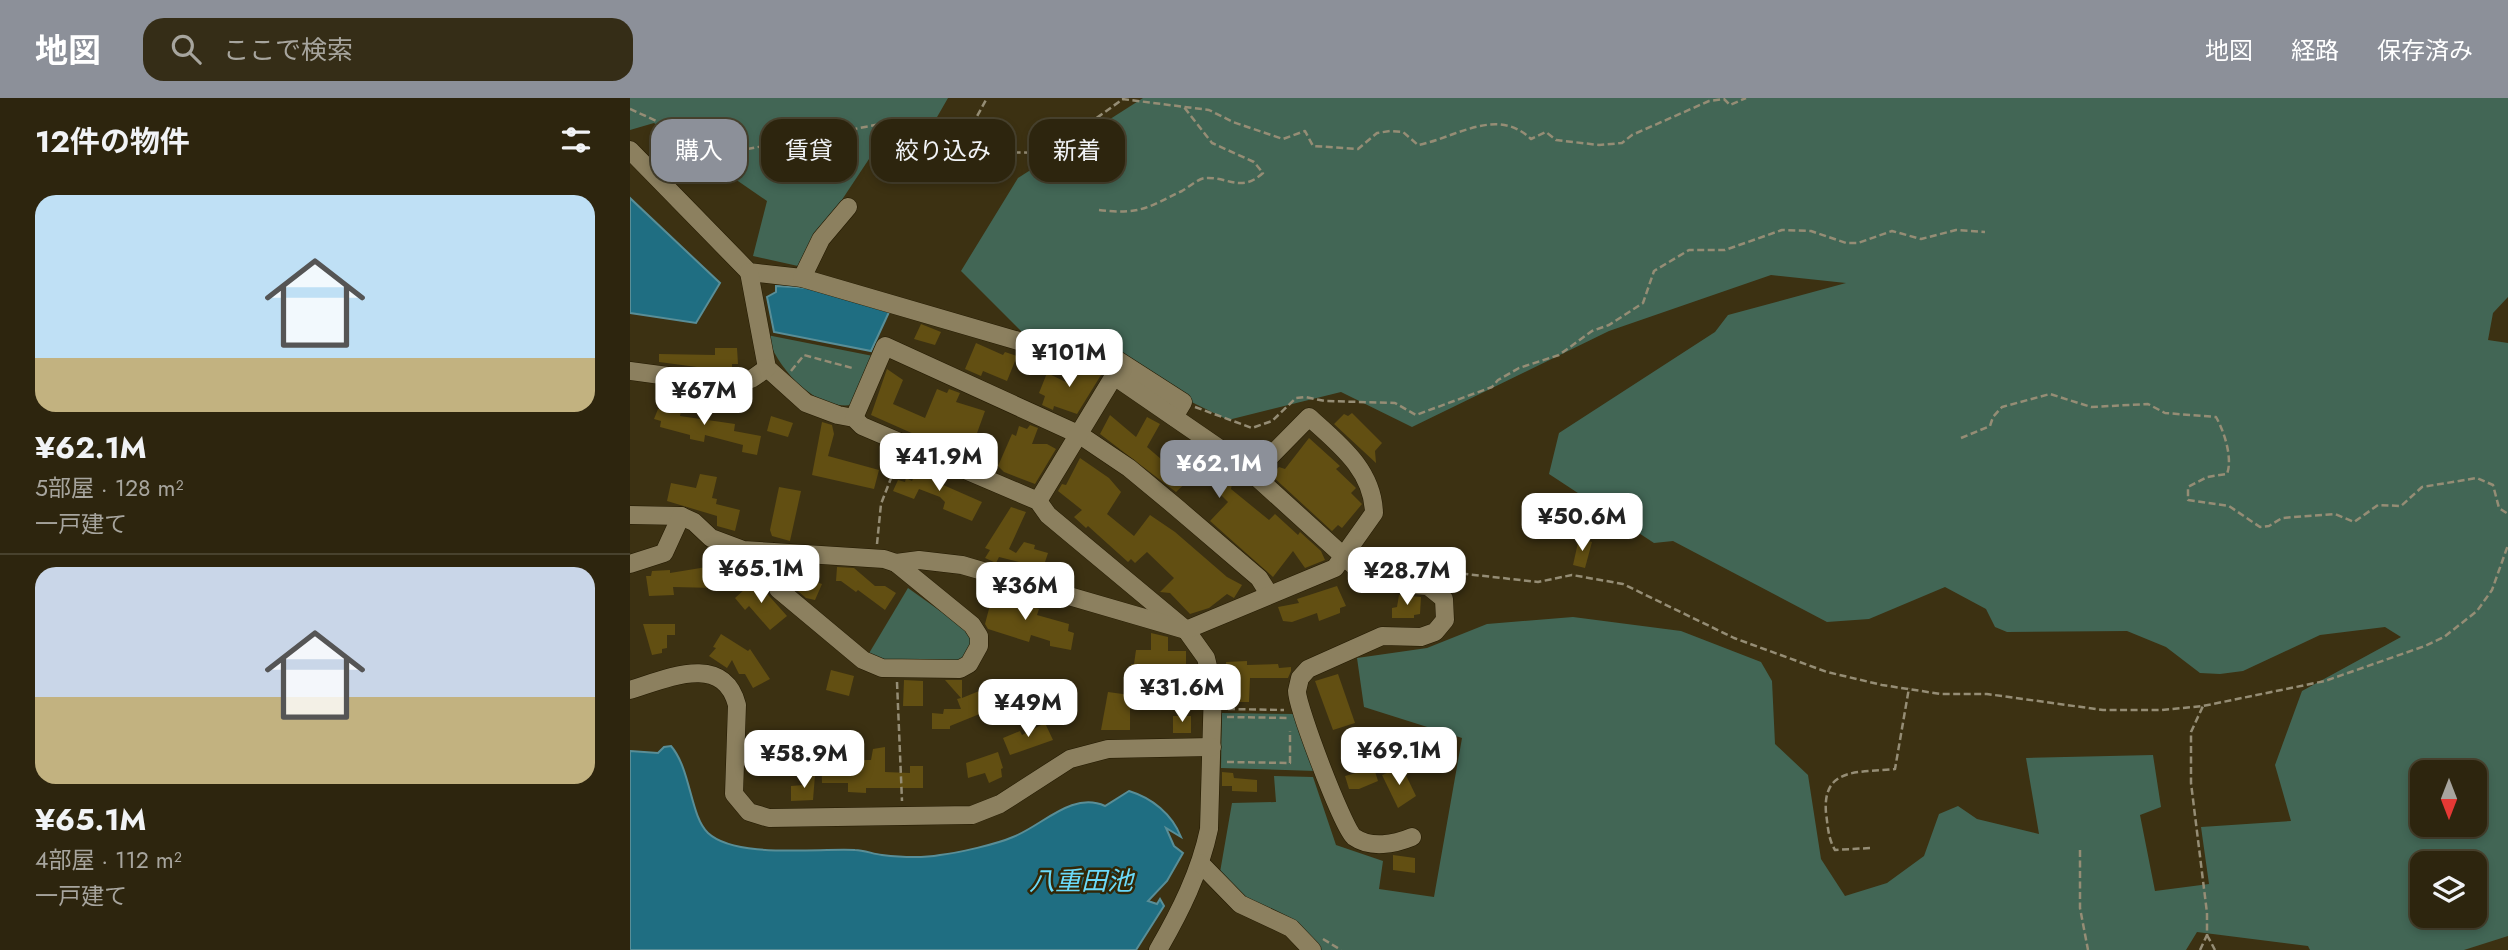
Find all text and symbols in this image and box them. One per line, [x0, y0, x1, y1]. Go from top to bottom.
search box [143, 18, 633, 81]
text: 地図 [35, 27, 101, 74]
icon: search [167, 30, 205, 68]
text: ここで検索 [223, 31, 353, 69]
text: 地図 [2205, 33, 2253, 68]
text: 経路 [2291, 33, 2339, 68]
text: 保存済み [2377, 33, 2473, 68]
chip: 購入 [651, 119, 747, 182]
chip: 賃貸 [761, 119, 857, 182]
chip: 絞り込み [871, 119, 1015, 182]
chip: 新着 [1029, 119, 1125, 182]
text: 12件の物件 [35, 120, 190, 163]
icon: filters [557, 121, 595, 159]
icon: home [252, 240, 378, 366]
pin: ¥101M [1020, 330, 1118, 389]
text: ¥101M [1032, 335, 1106, 369]
pin: ¥67M [663, 368, 745, 427]
text: ¥67M [671, 373, 737, 407]
text: ¥62.1M [35, 426, 146, 469]
pin: ¥41.9M [882, 434, 996, 493]
text: ¥41.9M [896, 439, 982, 473]
pin: ¥62.1M [1162, 440, 1276, 500]
text: ¥62.1M [1176, 446, 1262, 480]
text: 5部屋 · 128 m² [35, 471, 183, 505]
pin: ¥50.6M [1525, 494, 1639, 553]
text: ¥50.6M [1538, 499, 1626, 533]
text: 一戸建て [35, 507, 127, 541]
pin: ¥65.1M [704, 546, 818, 605]
pin: ¥28.7M [1350, 547, 1464, 607]
text: ¥65.1M [718, 551, 804, 585]
text: ¥28.7M [1364, 553, 1450, 587]
pin: ¥36M [984, 562, 1066, 622]
text: ¥36M [992, 568, 1058, 602]
icon: home [252, 612, 378, 738]
pin: ¥31.6M [1125, 664, 1239, 724]
text: ¥31.6M [1140, 670, 1224, 704]
pin: ¥49M [987, 680, 1069, 739]
text: ¥49M [994, 685, 1062, 719]
pin: ¥69.1M [1342, 728, 1456, 787]
pin: ¥58.9M [747, 730, 861, 790]
text: ¥69.1M [1357, 733, 1441, 767]
text: ¥58.9M [760, 736, 848, 770]
north arrow [2410, 760, 2487, 836]
map controls [2410, 760, 2487, 928]
text: ¥65.1M [35, 798, 146, 841]
text: 4部屋 · 112 m² [35, 843, 182, 877]
button: layers [2410, 851, 2487, 928]
water label: 八重田池 [1029, 862, 1136, 900]
text: 一戸建て [35, 879, 127, 913]

